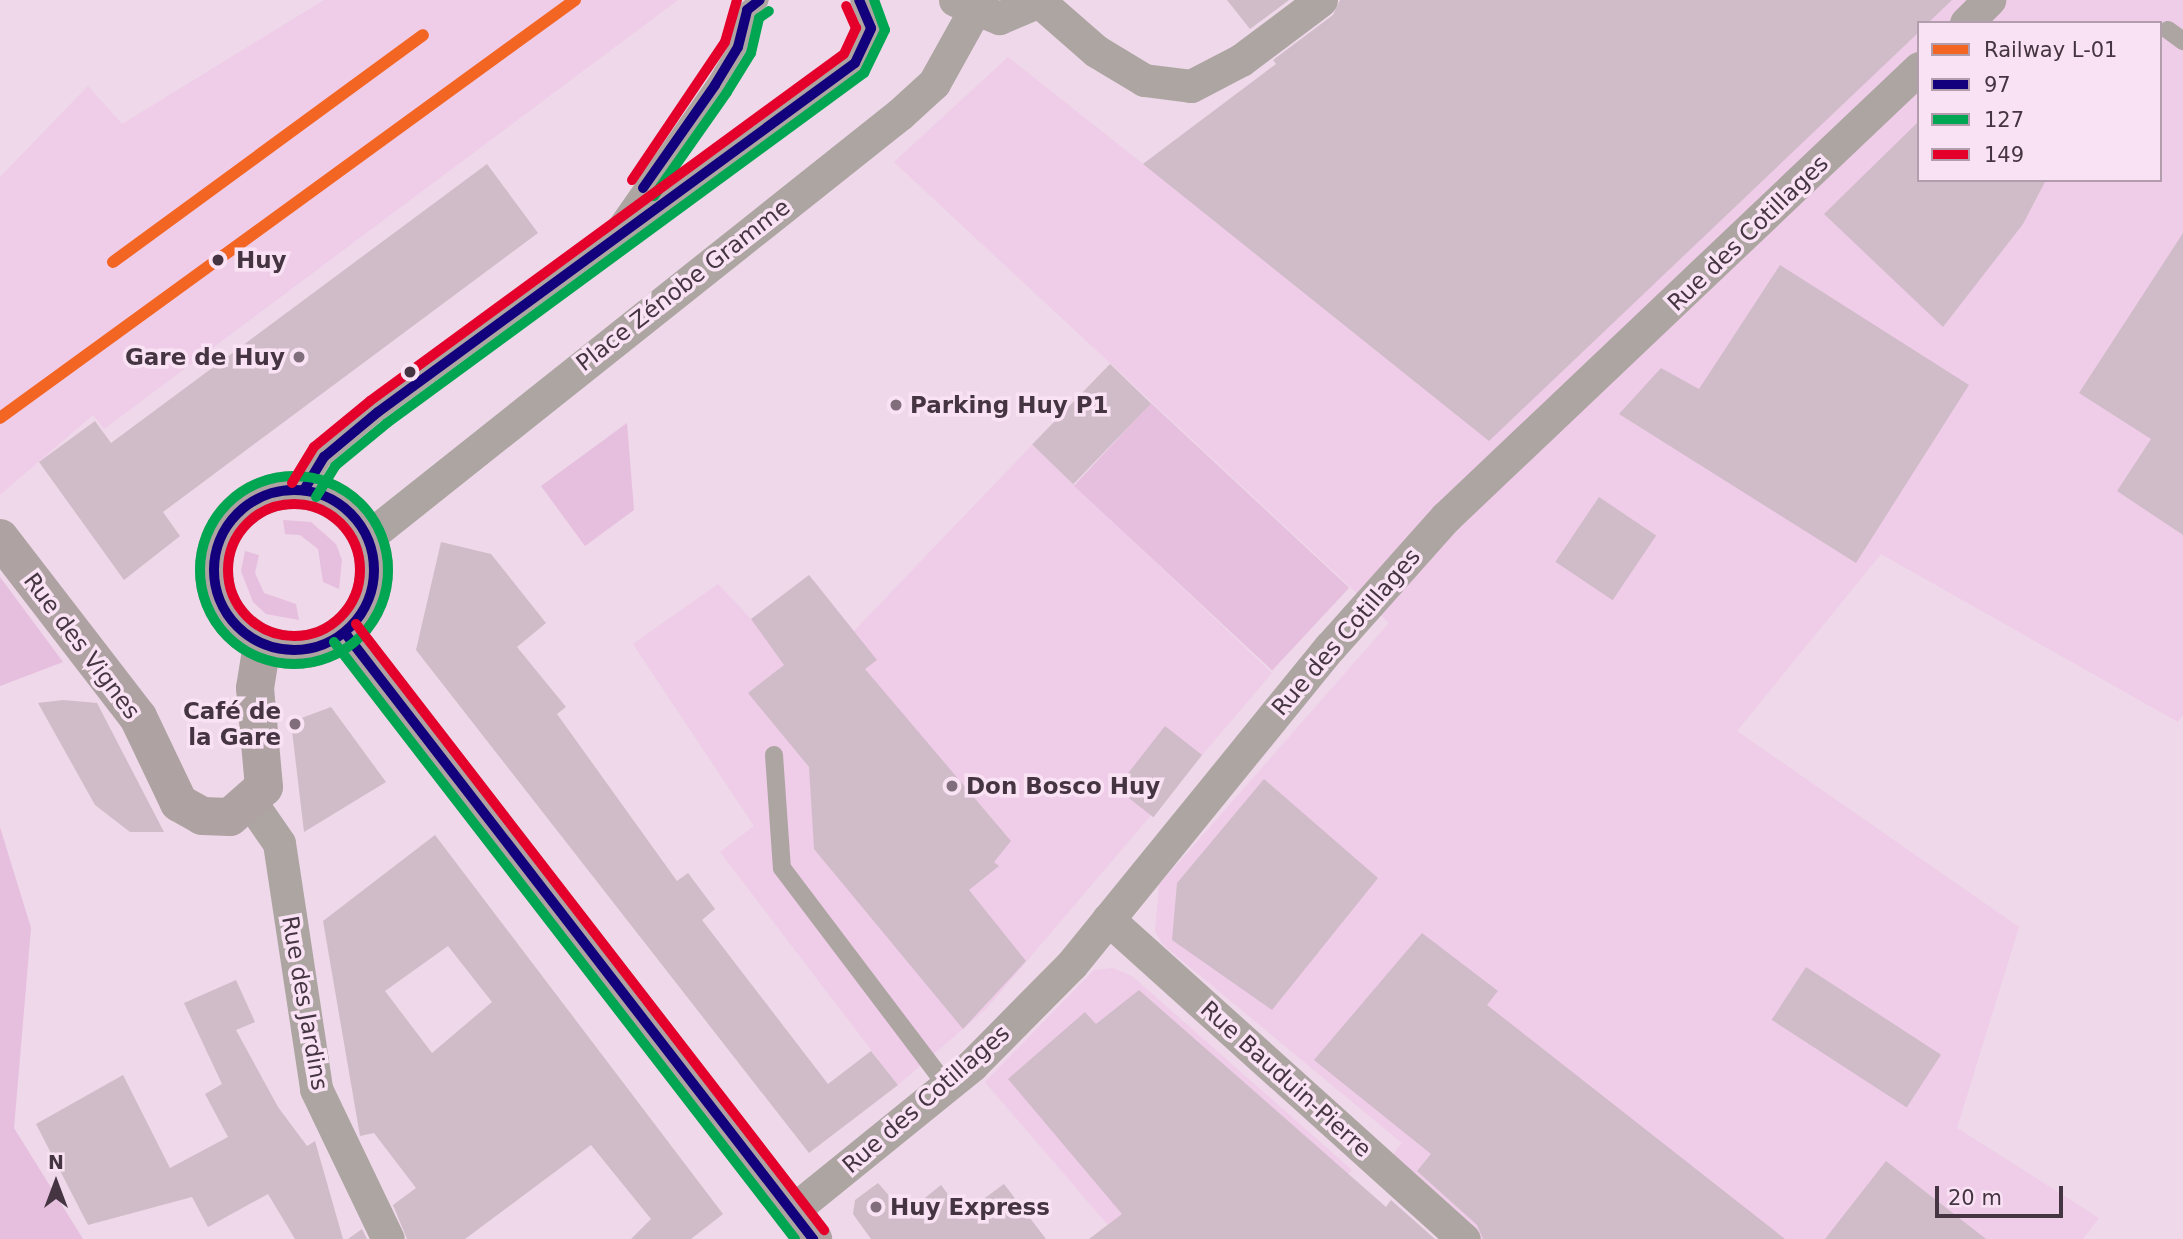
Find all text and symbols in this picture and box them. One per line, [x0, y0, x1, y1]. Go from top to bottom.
legend [1917, 21, 2162, 182]
text: Railway L-01 [1984, 38, 2117, 62]
text: 97 [1984, 73, 2011, 97]
text: 127 [1984, 108, 2024, 132]
text: 149 [1984, 143, 2024, 167]
street label: Rue des Cotillages [1662, 149, 1834, 317]
street label: Place Zénobe Gramme [571, 193, 795, 377]
place label: Huy [236, 246, 287, 274]
marker: Huy [206, 248, 230, 272]
place label: Gare de Huy [125, 343, 285, 371]
marker: Gare de Huy [291, 349, 307, 365]
unlabelled marker [403, 365, 417, 379]
place label: Parking Huy P1 [910, 391, 1109, 419]
marker: Parking Huy P1 [888, 397, 904, 413]
street label: Rue des Cotillages [1266, 543, 1426, 721]
street label: Rue des Vignes [18, 567, 146, 725]
place label: Café de la Gare [183, 697, 281, 751]
marker: Café de la Gare [287, 716, 303, 732]
place label: Don Bosco Huy [966, 772, 1160, 800]
marker: Don Bosco Huy [944, 778, 960, 794]
street label: Rue des Jardins [276, 914, 334, 1092]
street label: Rue Bauduin-Pierre [1195, 995, 1377, 1163]
street label: Rue des Cotillages [837, 1019, 1015, 1179]
north arrow [21, 1148, 91, 1218]
text: N [48, 1151, 64, 1173]
scale bar [1938, 1172, 2066, 1216]
text: 20 m [1948, 1186, 2002, 1210]
place label: Huy Express [890, 1193, 1050, 1221]
marker: Huy Express [868, 1199, 884, 1215]

